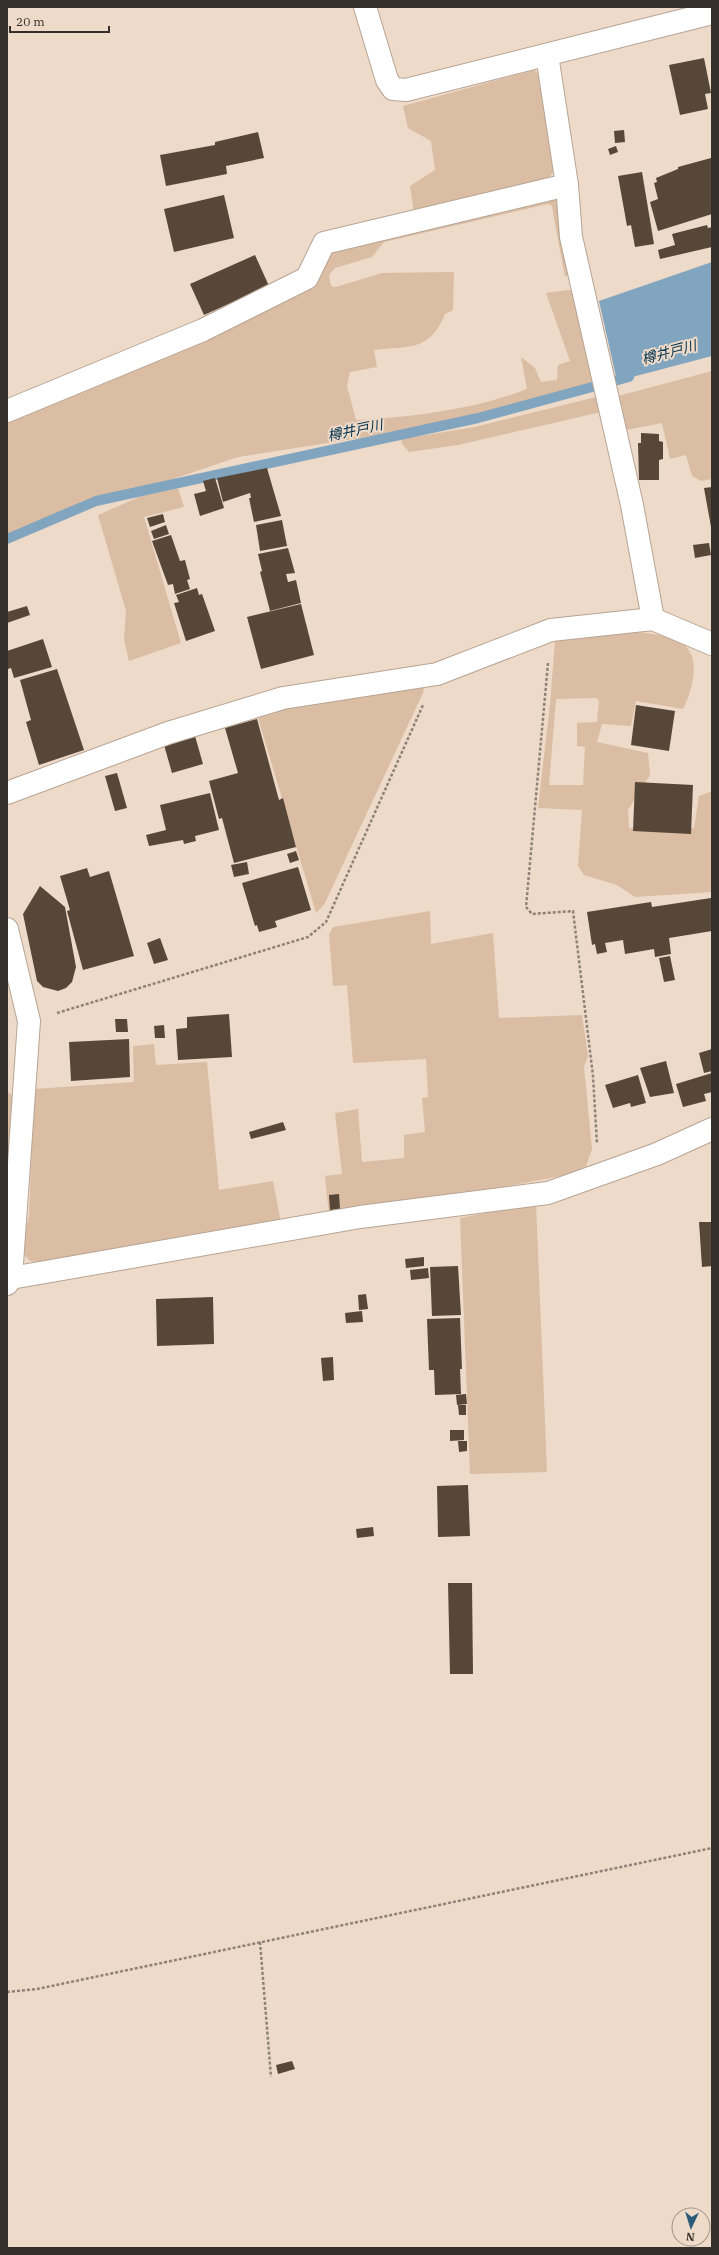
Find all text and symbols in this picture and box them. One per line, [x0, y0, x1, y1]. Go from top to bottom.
scale bar [10, 8, 109, 34]
text: 20 m [16, 14, 45, 29]
water label: 樽井戸川 [640, 336, 700, 368]
water label: 樽井戸川 [326, 415, 386, 445]
north arrow [671, 2207, 711, 2247]
text: N [685, 2230, 695, 2244]

